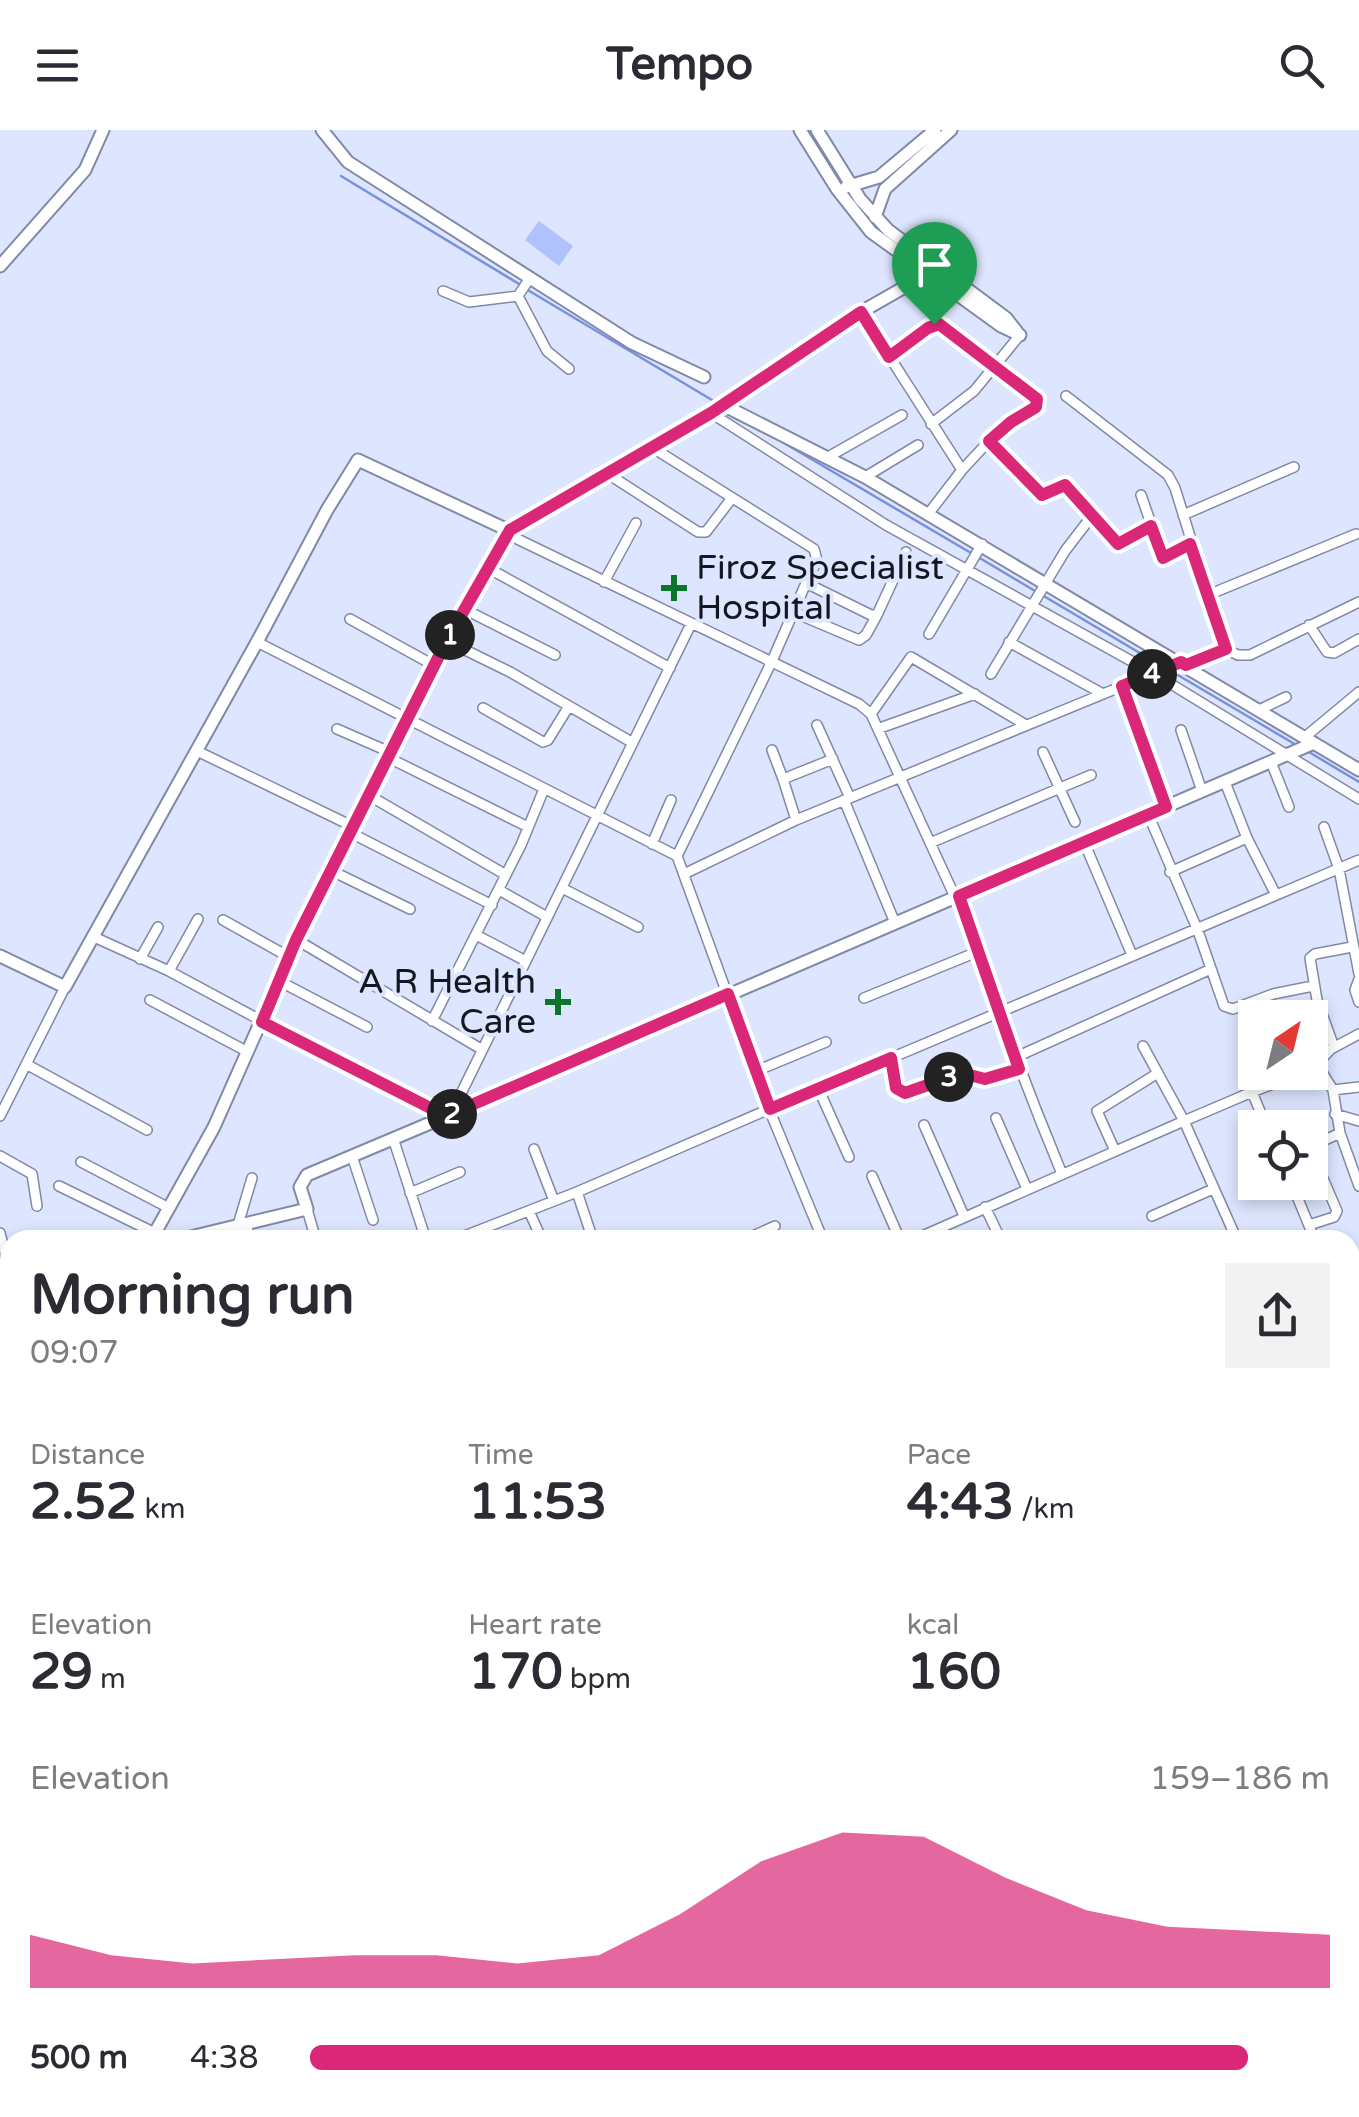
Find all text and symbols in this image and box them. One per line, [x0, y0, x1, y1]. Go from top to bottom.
icon: menu [30, 38, 85, 93]
text: Tempo [606, 38, 753, 92]
icon: search [1274, 38, 1329, 93]
pin [892, 222, 977, 325]
icon: arrive [907, 237, 962, 292]
place label: Firoz Specialist Hospital [696, 547, 944, 629]
marker: Firoz Specialist Hospital [661, 575, 687, 601]
pin: 1 [425, 610, 475, 660]
text: 1 [441, 618, 459, 652]
pin: 4 [1127, 649, 1177, 699]
text: 4 [1143, 657, 1161, 691]
place label: A R Health Care [358, 961, 536, 1043]
marker: A R Health Care [545, 989, 571, 1015]
north arrow [1238, 1000, 1328, 1090]
map controls [1238, 1000, 1328, 1200]
pin: 3 [924, 1052, 974, 1102]
text: 3 [940, 1060, 958, 1094]
pin: 2 [427, 1089, 477, 1139]
text: 2 [443, 1097, 461, 1131]
button: locate [1238, 1110, 1328, 1200]
text: Morning run [30, 1263, 355, 1329]
button: share [1225, 1263, 1330, 1368]
text: 09:07 [30, 1334, 119, 1372]
text: Distance [30, 1438, 145, 1472]
text: Time [468, 1438, 534, 1472]
text: Pace [907, 1438, 971, 1472]
text: 2.52 [30, 1472, 137, 1532]
text: 11:53 [468, 1472, 607, 1532]
text: 4:43 [907, 1472, 1014, 1532]
text: km [137, 1492, 185, 1526]
text: /km [1014, 1492, 1075, 1526]
text: Elevation [30, 1608, 152, 1642]
text: Heart rate [468, 1608, 602, 1642]
text: kcal [907, 1608, 959, 1642]
text: 29 [30, 1642, 93, 1702]
text: 170 [468, 1642, 563, 1702]
text: 160 [907, 1642, 1001, 1702]
text: m [93, 1662, 126, 1696]
text: bpm [563, 1662, 631, 1696]
text: Elevation [30, 1760, 170, 1798]
text: 159–186 m [1150, 1760, 1330, 1798]
text: 500 m [30, 2039, 128, 2077]
text: 4:38 [190, 2039, 259, 2077]

